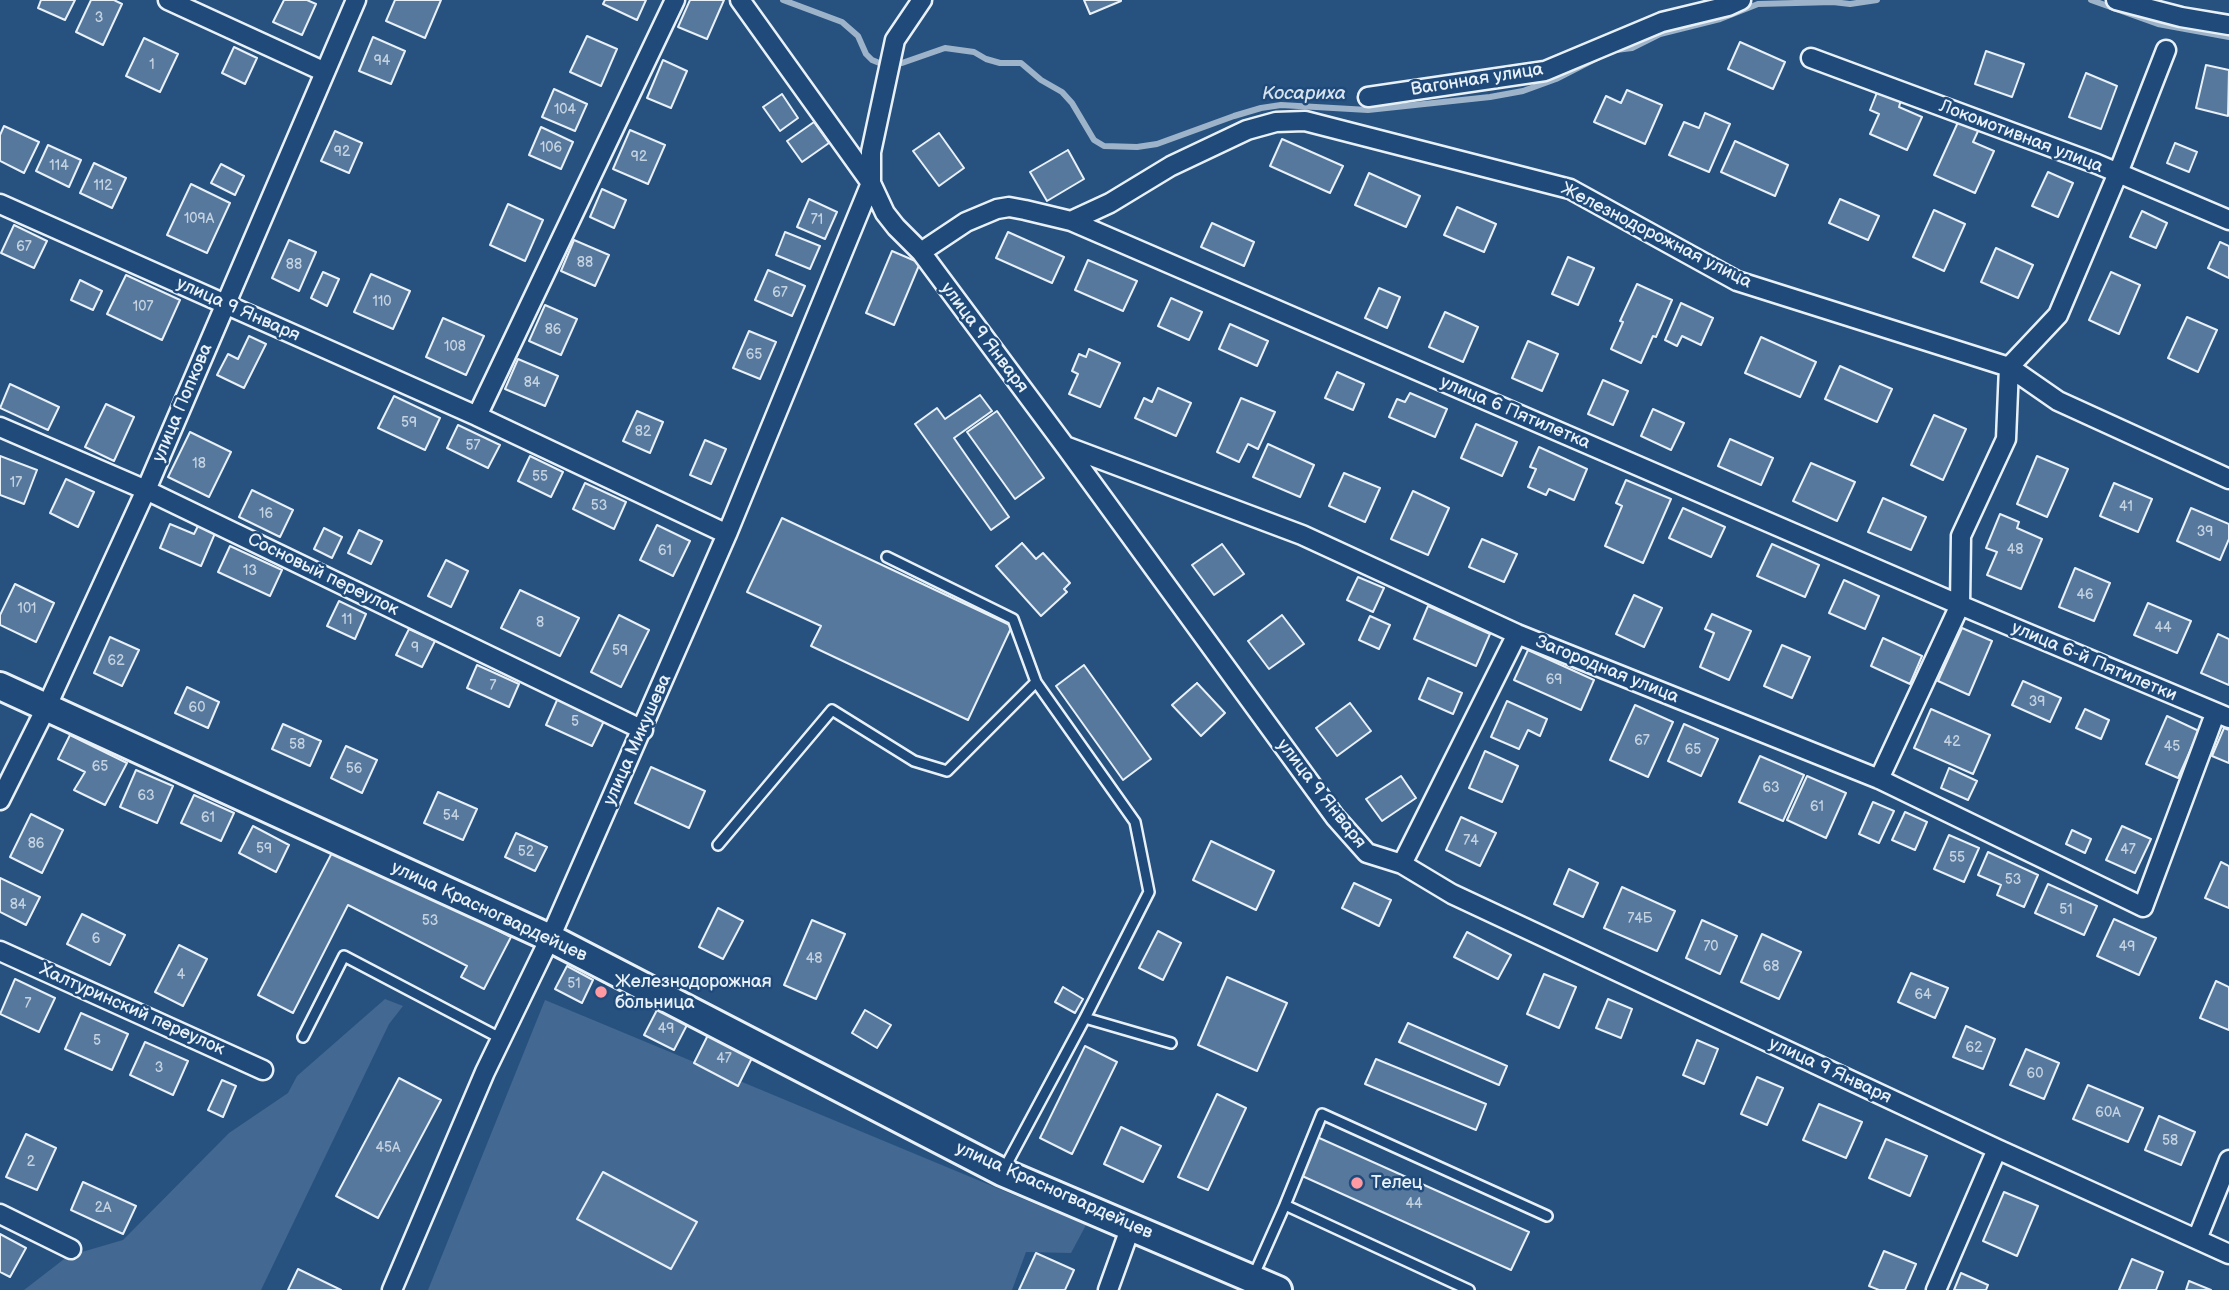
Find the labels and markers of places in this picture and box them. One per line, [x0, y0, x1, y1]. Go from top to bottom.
place label: Железнодорожная больница [615, 971, 772, 1014]
marker: Железнодорожная больница [593, 984, 609, 1000]
place label: Телец [1371, 1172, 1422, 1194]
marker: Телец [1349, 1175, 1365, 1191]

